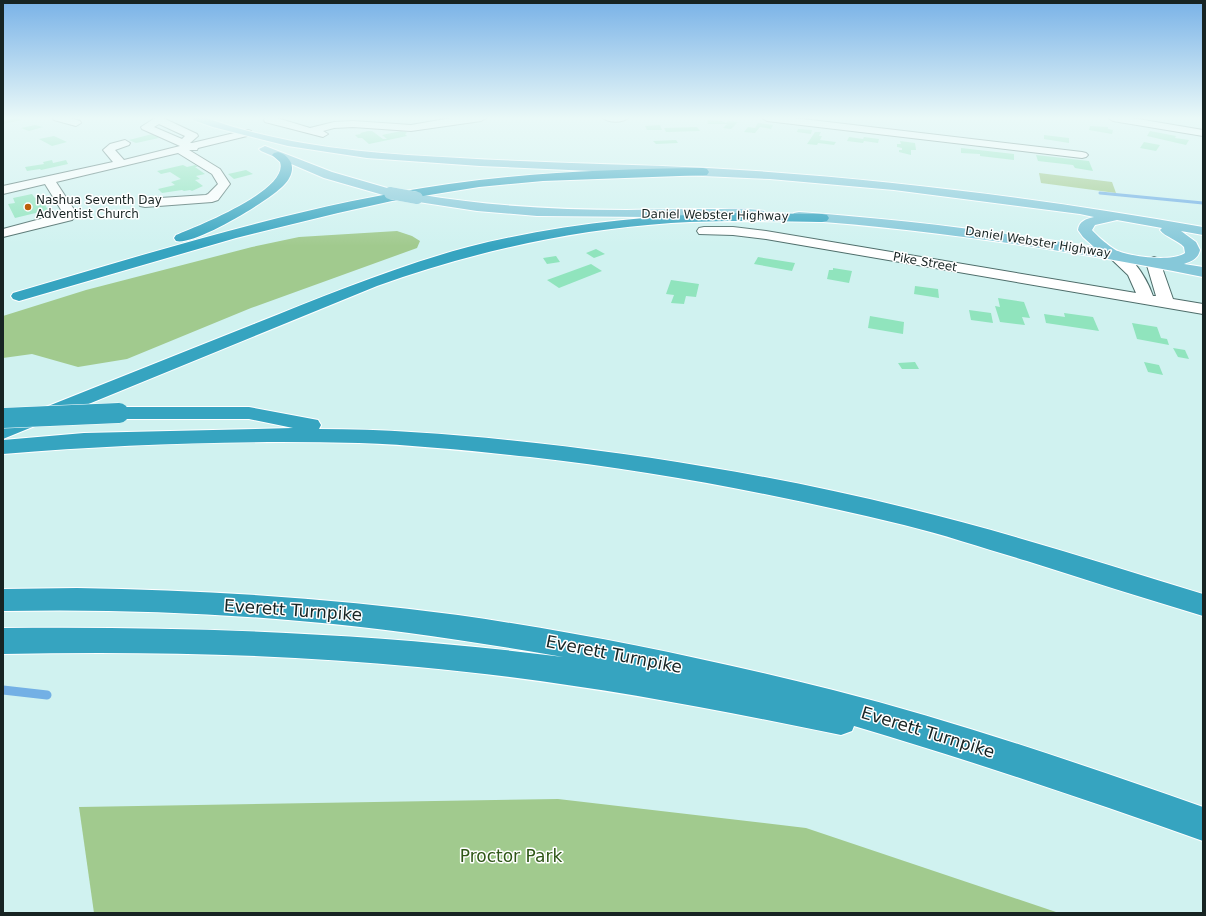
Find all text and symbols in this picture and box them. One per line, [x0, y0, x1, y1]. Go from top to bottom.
place label: Nashua Seventh Day Adventist Church [36, 193, 162, 221]
marker: Nashua Seventh Day Adventist Church [23, 202, 33, 212]
street label: Daniel Webster Highway [641, 207, 789, 223]
street label: Daniel Webster Highway [964, 224, 1112, 260]
street label: Pike Street [892, 250, 958, 275]
street label: Everett Turnpike [223, 595, 363, 625]
street label: Everett Turnpike [544, 631, 684, 677]
street label: Everett Turnpike [859, 702, 997, 762]
park label: Proctor Park [460, 846, 562, 866]

